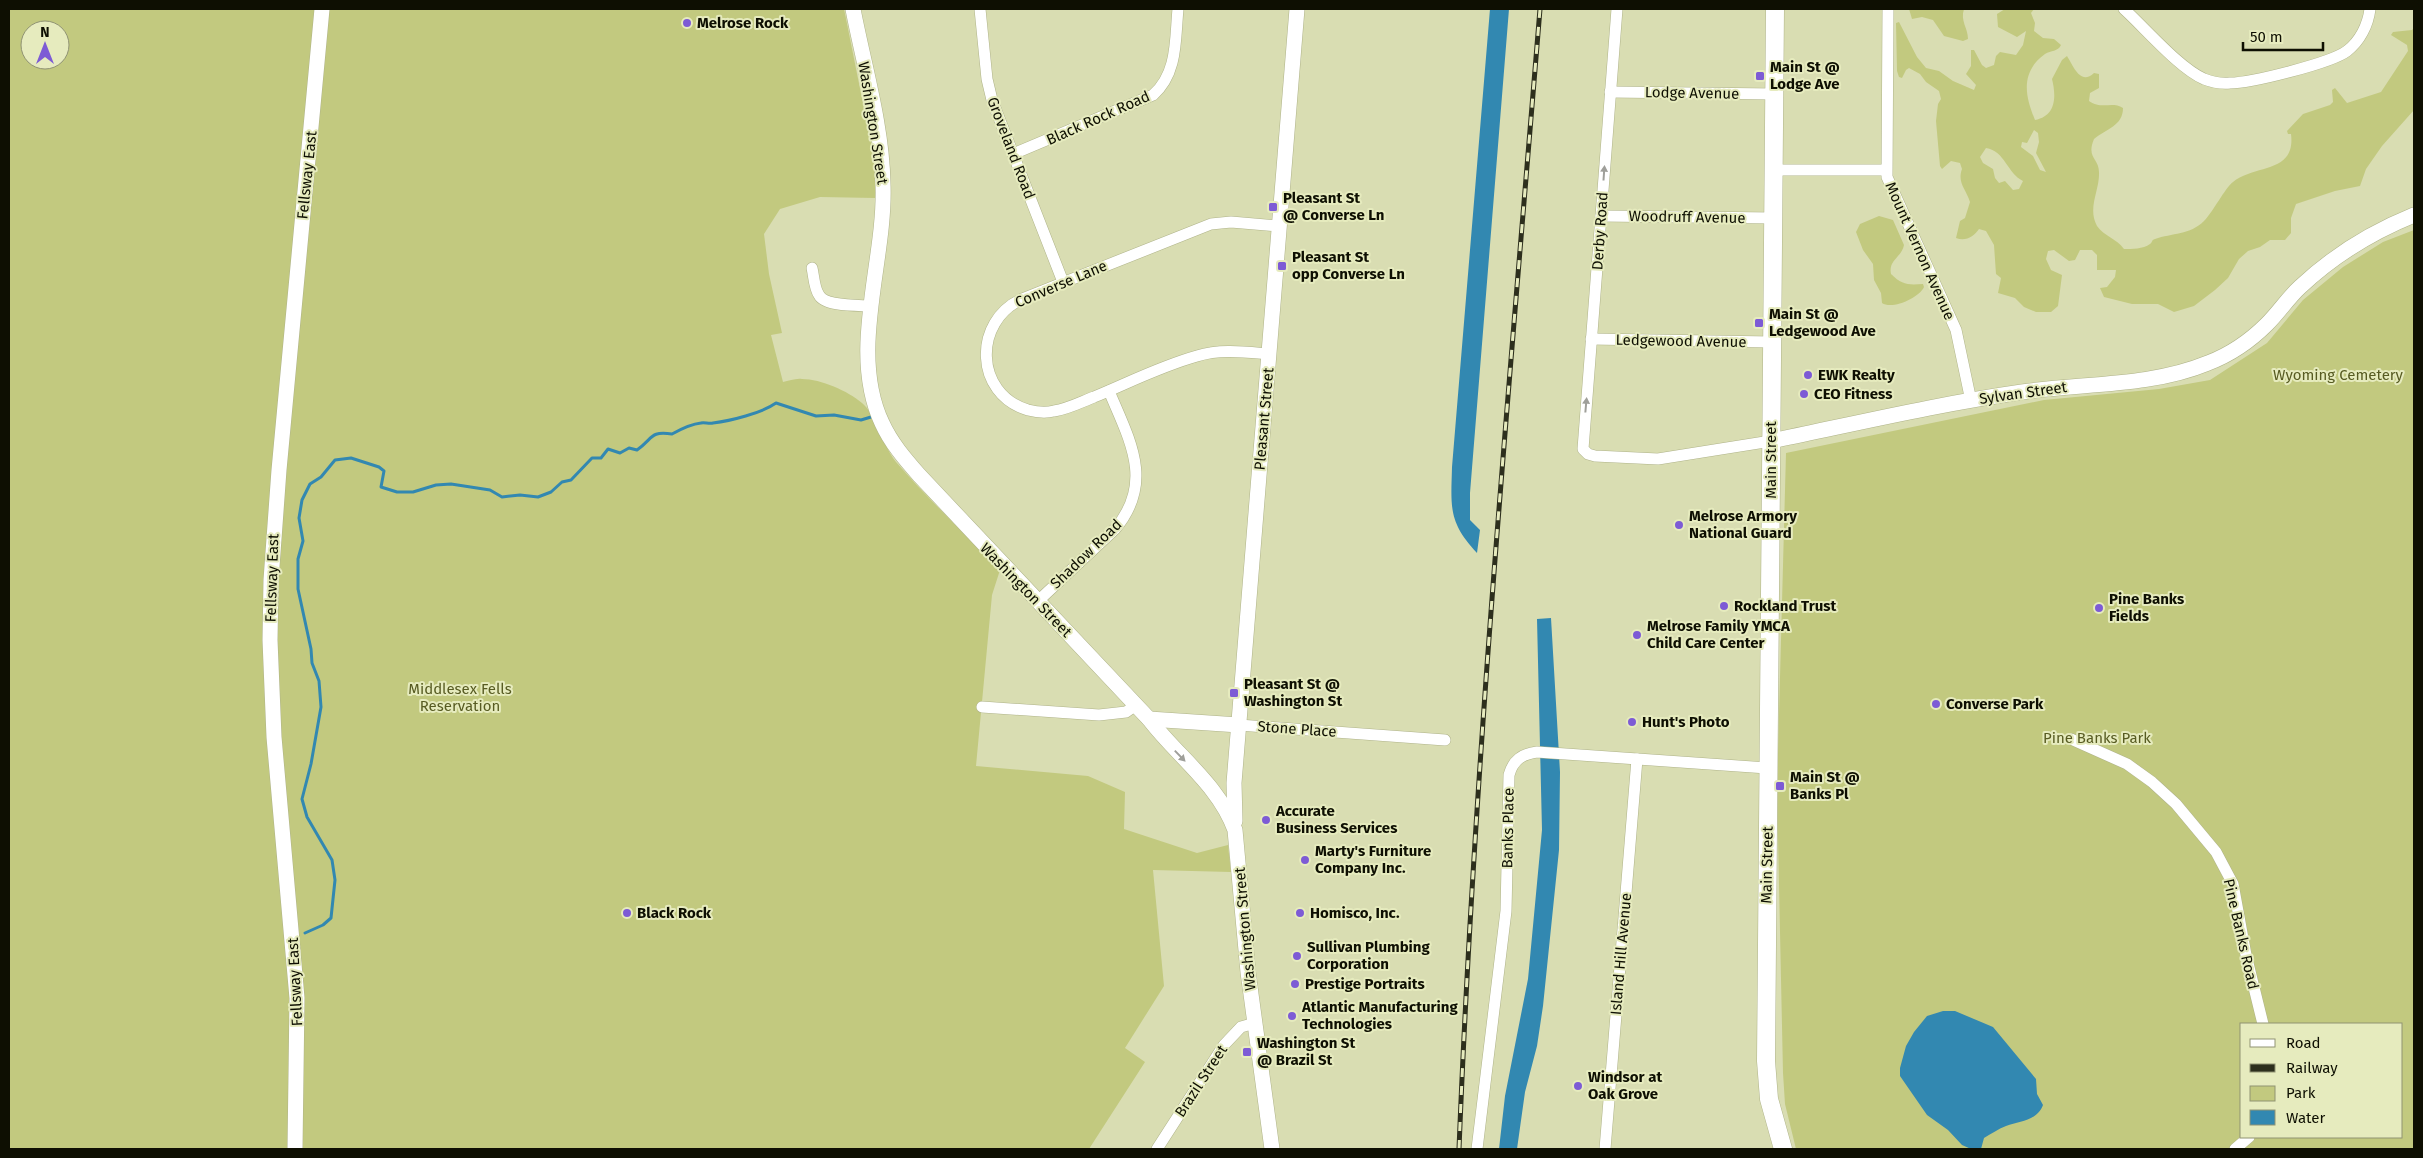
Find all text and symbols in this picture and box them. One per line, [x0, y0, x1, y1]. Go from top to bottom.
place label: Melrose Rock [697, 14, 789, 32]
marker: Melrose Rock [681, 17, 693, 29]
north arrow [20, 20, 70, 70]
scale bar [2243, 20, 2323, 52]
text: N [40, 24, 50, 41]
text: 50 m [2250, 28, 2283, 46]
place label: Main St @ Lodge Ave [1770, 58, 1840, 93]
street label: Washington Street [854, 60, 892, 186]
marker: Main St @ Lodge Ave [1754, 70, 1766, 82]
street label: Lodge Avenue [1645, 83, 1739, 103]
street label: Black Rock Road [1043, 87, 1153, 149]
street label: Groveland Road [983, 94, 1039, 202]
street label: Fellsway East [293, 129, 321, 220]
one-way arrow [1600, 164, 1608, 180]
street label: Mount Vernon Avenue [1881, 179, 1959, 323]
place label: Pleasant St @ Converse Ln [1283, 189, 1384, 224]
street label: Derby Road [1588, 191, 1612, 271]
marker: Pleasant St @ Converse Ln [1267, 201, 1279, 213]
street label: Woodruff Avenue [1628, 207, 1746, 227]
place label: Pleasant St opp Converse Ln [1292, 248, 1405, 283]
street label: Converse Lane [1012, 257, 1110, 311]
marker: Pleasant St opp Converse Ln [1276, 260, 1288, 272]
place label: Main St @ Ledgewood Ave [1769, 305, 1876, 340]
marker: Main St @ Ledgewood Ave [1753, 317, 1765, 329]
street label: Ledgewood Avenue [1615, 331, 1747, 351]
street label: Pleasant Street [1251, 366, 1277, 471]
place label: EWK Realty [1818, 366, 1895, 384]
park label: Wyoming Cemetery [2273, 366, 2404, 384]
marker: EWK Realty [1802, 369, 1814, 381]
street label: Sylvan Street [1978, 378, 2069, 408]
place label: CEO Fitness [1814, 385, 1892, 403]
marker: CEO Fitness [1798, 388, 1810, 400]
one-way arrow [1583, 396, 1591, 412]
street label: Main Street [1762, 421, 1780, 499]
place label: Melrose Armory National Guard [1689, 507, 1797, 542]
street label: Shadow Road [1047, 516, 1125, 592]
marker: Melrose Armory National Guard [1673, 519, 1685, 531]
street label: Fellsway East [261, 533, 283, 623]
street label: Washington Street [976, 539, 1076, 641]
place label: Pine Banks Fields [2109, 590, 2184, 625]
place label: Rockland Trust [1734, 597, 1837, 615]
marker: Rockland Trust [1718, 600, 1730, 612]
marker: Pine Banks Fields [2093, 602, 2105, 614]
place label: Melrose Family YMCA Child Care Center [1647, 617, 1791, 652]
marker: Melrose Family YMCA Child Care Center [1631, 629, 1643, 641]
place label: Pleasant St @ Washington St [1244, 675, 1342, 710]
park label: Middlesex Fells Reservation [408, 680, 512, 715]
marker: Pleasant St @ Washington St [1228, 687, 1240, 699]
place label: Converse Park [1946, 695, 2044, 713]
marker: Converse Park [1930, 698, 1942, 710]
place label: Hunt's Photo [1642, 713, 1730, 731]
marker: Hunt's Photo [1626, 716, 1638, 728]
street label: Stone Place [1257, 717, 1337, 741]
park label: Pine Banks Park [2043, 729, 2151, 747]
one-way arrow [1174, 750, 1186, 762]
place label: Main St @ Banks Pl [1790, 768, 1860, 803]
marker: Main St @ Banks Pl [1774, 780, 1786, 792]
street label: Banks Place [1498, 787, 1518, 869]
place label: Accurate Business Services [1275, 802, 1397, 837]
marker: Accurate Business Services [1260, 814, 1272, 826]
street label: Main Street [1757, 826, 1777, 904]
place label: Marty's Furniture Company Inc. [1315, 842, 1431, 877]
marker: Marty's Furniture Company Inc. [1299, 854, 1311, 866]
street label: Washington Street [1231, 866, 1259, 992]
street label: Pine Banks Road [2220, 877, 2262, 991]
street label: Island Hill Avenue [1607, 892, 1635, 1016]
place label: Black Rock [637, 904, 712, 922]
place label: Homisco, Inc. [1310, 904, 1400, 922]
marker: Black Rock [621, 907, 633, 919]
marker: Homisco, Inc. [1294, 907, 1306, 919]
street label: Fellsway East [284, 937, 306, 1027]
place label: Sullivan Plumbing Corporation [1307, 938, 1430, 973]
marker: Sullivan Plumbing Corporation [1291, 950, 1303, 962]
place label: Prestige Portraits [1305, 975, 1425, 993]
marker: Prestige Portraits [1289, 978, 1301, 990]
place label: Atlantic Manufacturing Technologies [1301, 998, 1458, 1033]
marker: Atlantic Manufacturing Technologies [1286, 1010, 1298, 1022]
legend [2240, 1023, 2403, 1138]
place label: Washington St @ Brazil St [1257, 1034, 1355, 1069]
text: Road [2286, 1034, 2321, 1052]
street label: Brazil Street [1171, 1041, 1231, 1120]
marker: Washington St @ Brazil St [1241, 1046, 1253, 1058]
text: Railway [2286, 1059, 2338, 1077]
place label: Windsor at Oak Grove [1588, 1068, 1662, 1103]
marker: Windsor at Oak Grove [1572, 1080, 1584, 1092]
text: Park [2286, 1084, 2316, 1102]
text: Water [2286, 1109, 2325, 1127]

